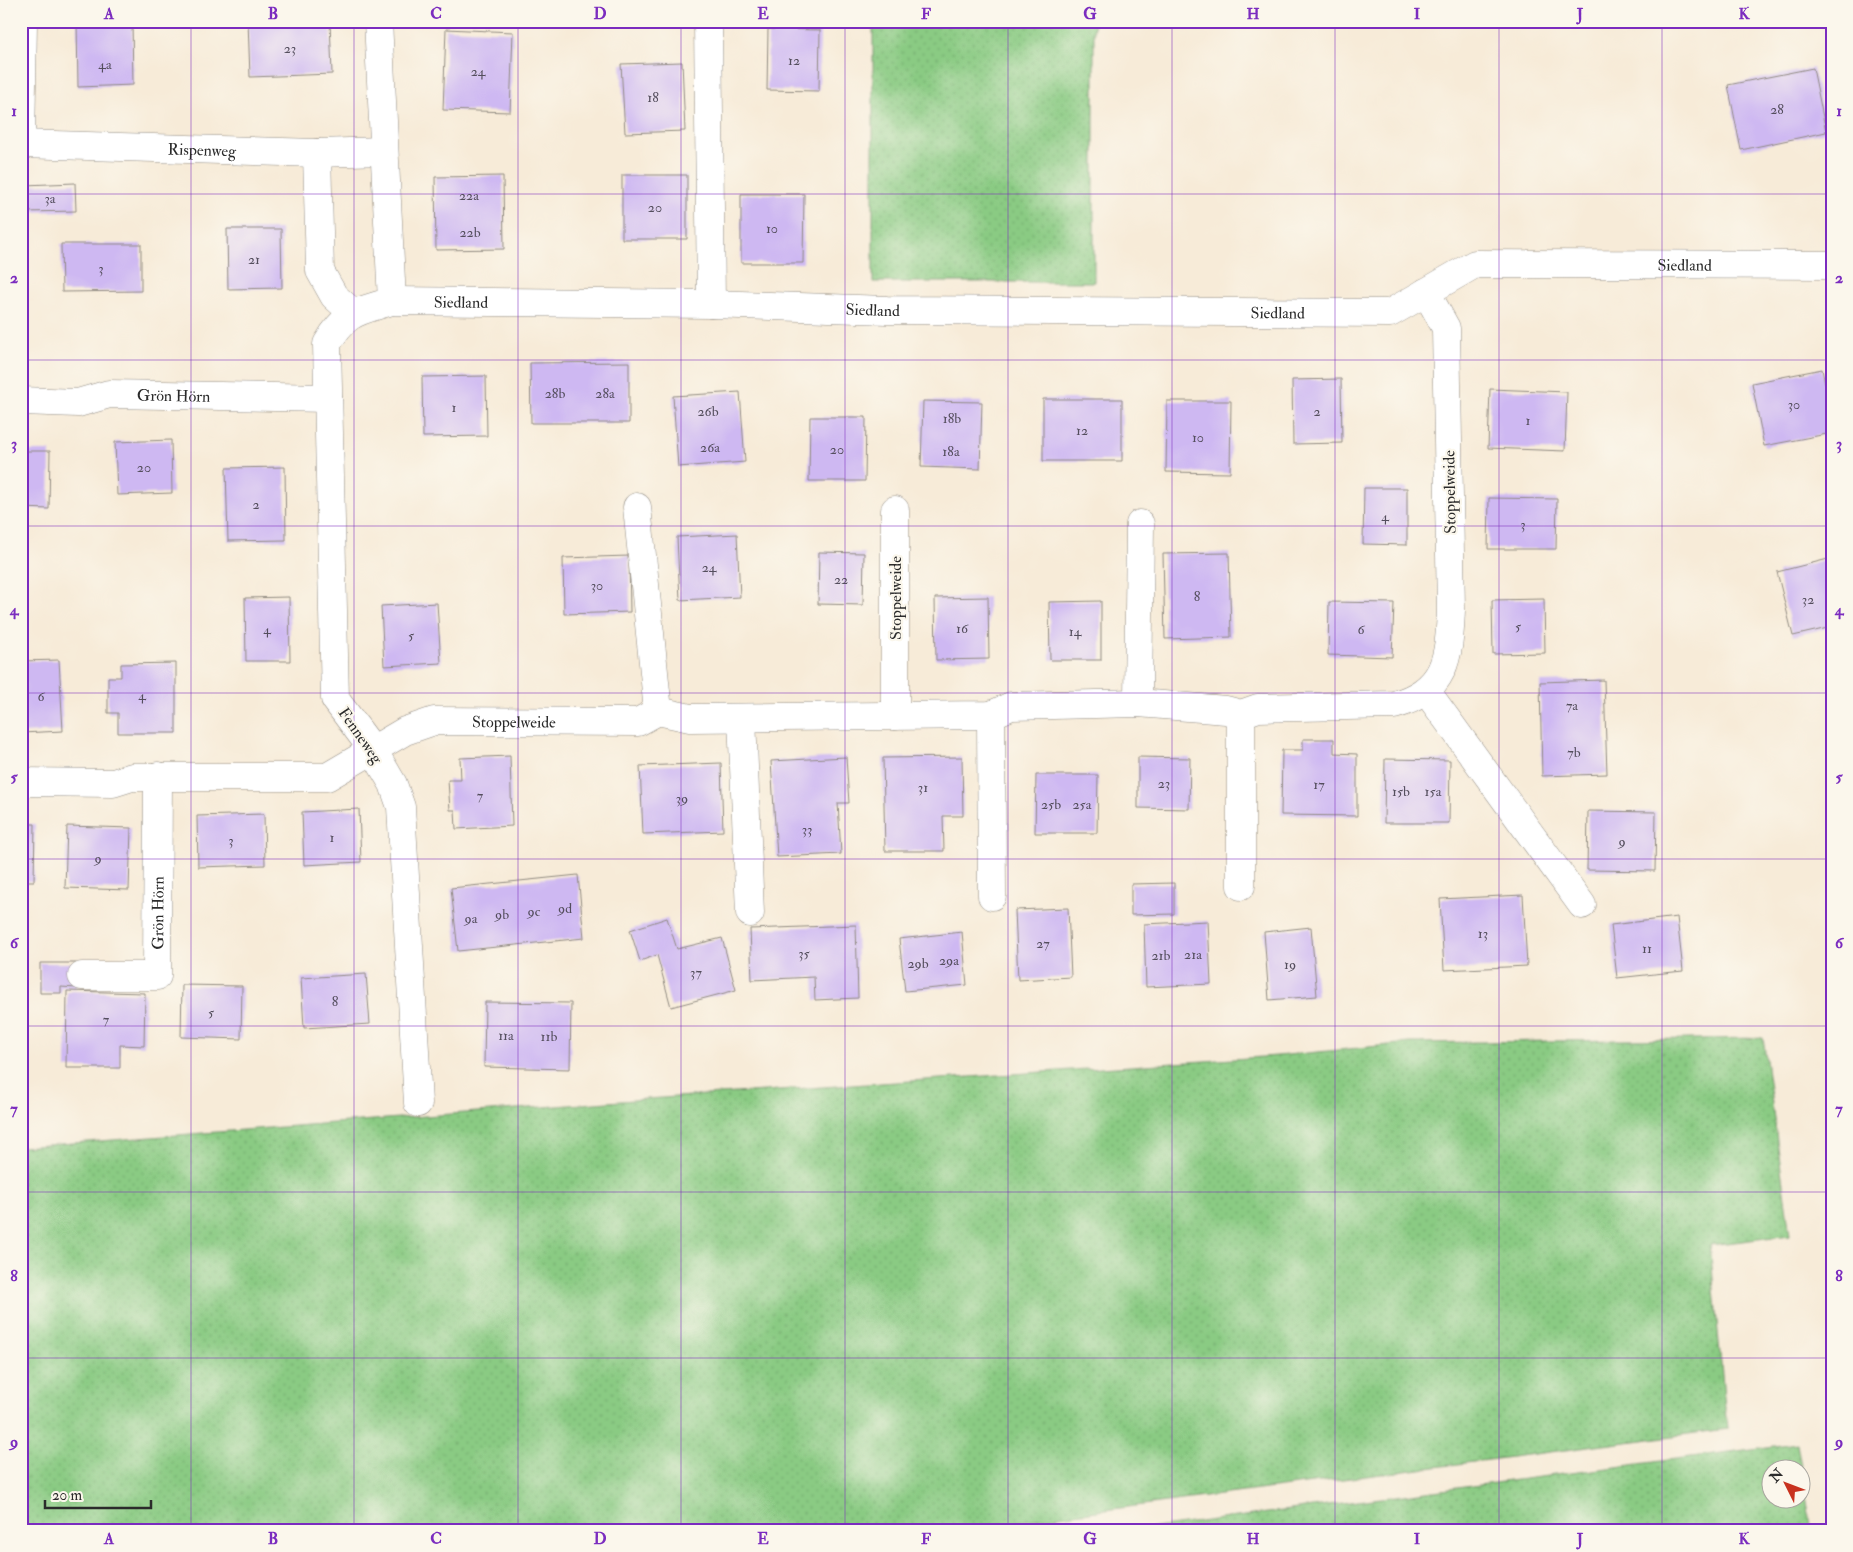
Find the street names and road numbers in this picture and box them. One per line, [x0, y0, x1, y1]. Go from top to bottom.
street label: Rispenweg [167, 139, 237, 162]
street label: Siedland [1657, 256, 1712, 276]
street label: Siedland [434, 292, 488, 313]
street label: Siedland [845, 300, 900, 321]
street label: Siedland [1251, 303, 1305, 323]
street label: Grön Hörn [137, 386, 211, 407]
street label: Stoppelweide [1439, 450, 1462, 534]
street label: Stoppelweide [886, 556, 907, 640]
street label: Fenneweg [334, 704, 387, 768]
street label: Stoppelweide [472, 712, 556, 733]
street label: Grön Hörn [148, 876, 168, 950]

